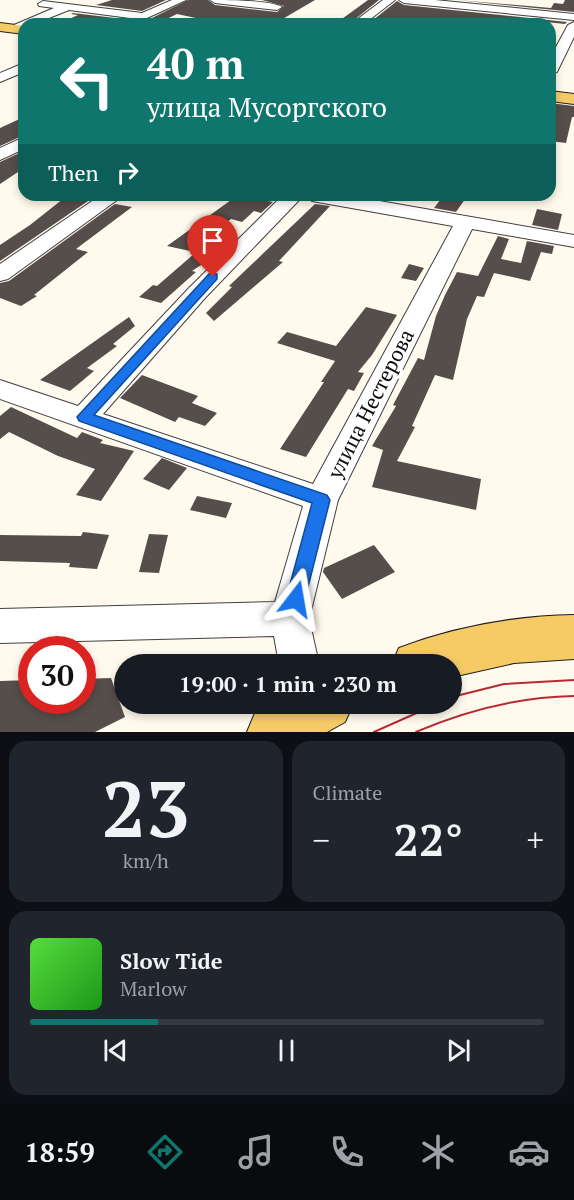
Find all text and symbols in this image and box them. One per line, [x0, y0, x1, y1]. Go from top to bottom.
text: 40 m [147, 35, 245, 91]
icon: left [48, 42, 126, 120]
text: улица Мусоргского [147, 89, 387, 125]
icon: right [111, 156, 144, 189]
text: Then [48, 158, 99, 187]
pin [187, 215, 238, 277]
icon: arrive [196, 224, 229, 257]
street label: улица Нестерова [320, 324, 420, 484]
position arrow [264, 567, 328, 631]
speed limit sign: 30 [18, 636, 96, 714]
text: 19:00 · 1 min · 230 m [179, 669, 397, 698]
text: 23 [102, 756, 190, 859]
text: Climate [313, 779, 382, 806]
text: 22° [394, 809, 463, 869]
text: − [313, 818, 330, 861]
text: + [526, 818, 544, 861]
text: km/h [123, 847, 169, 874]
text: Slow Tide [120, 946, 223, 975]
text: Marlow [120, 975, 187, 1002]
icon: previous [99, 1034, 132, 1067]
icon: pause [270, 1034, 303, 1067]
icon: next [442, 1034, 475, 1067]
icon: directions [144, 1131, 186, 1173]
icon: music [235, 1131, 277, 1173]
icon: phone [326, 1131, 368, 1173]
icon: climate [417, 1131, 459, 1173]
icon: car [508, 1131, 550, 1173]
text: 18:59 [24, 1134, 95, 1170]

